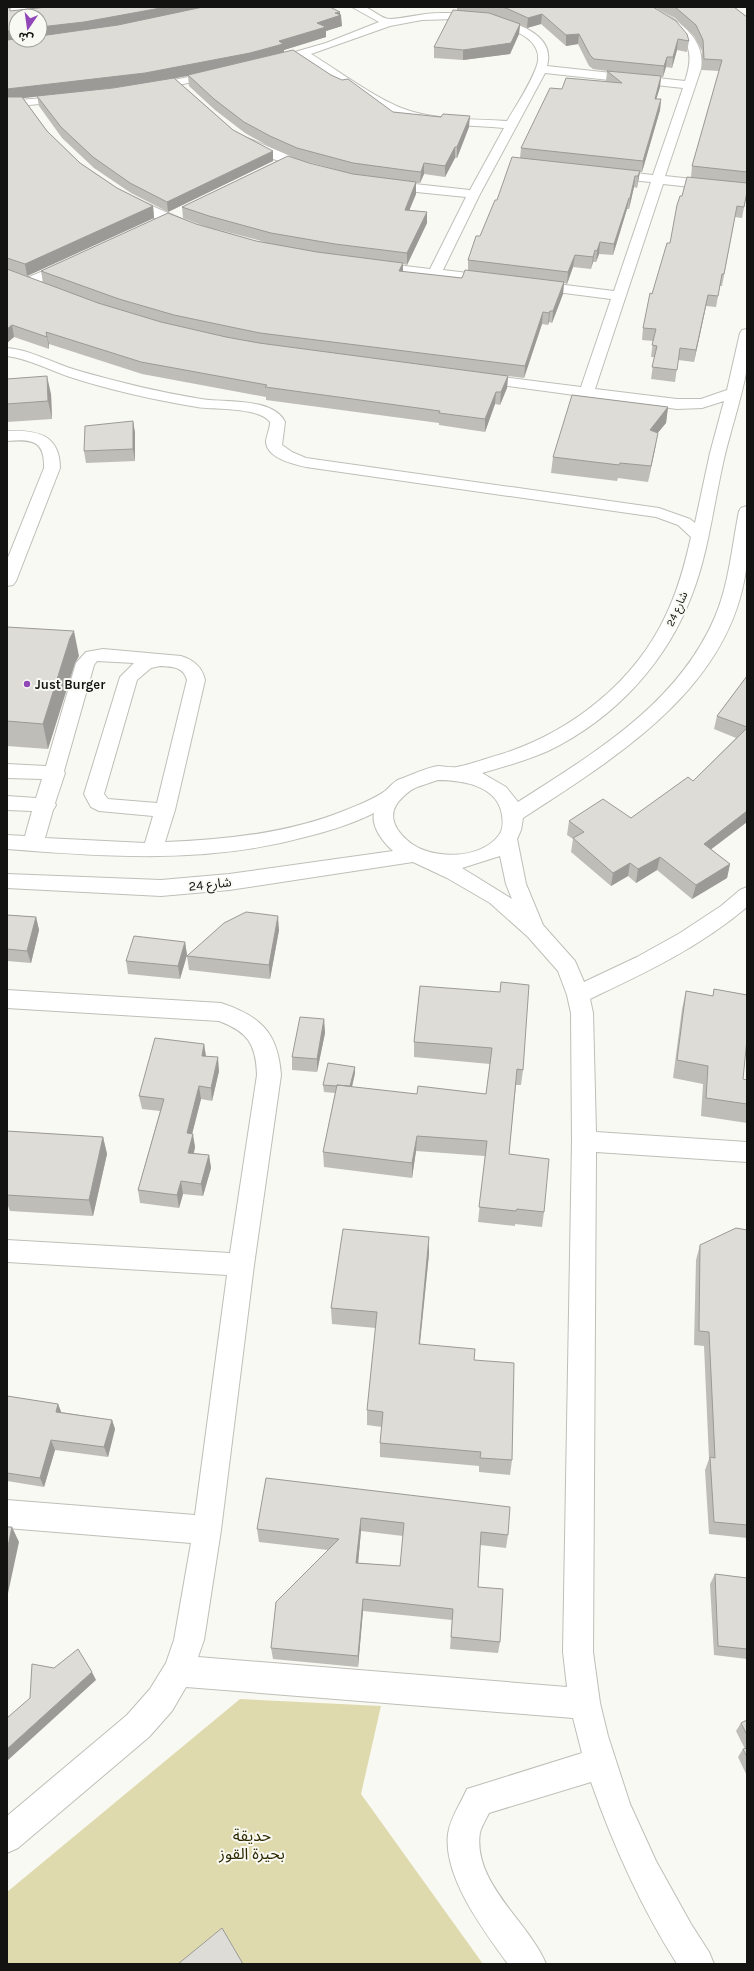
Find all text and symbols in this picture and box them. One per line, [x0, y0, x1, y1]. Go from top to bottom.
north arrow [8, 8, 48, 48]
text: ش [17, 29, 35, 45]
street label: شارع 24 [664, 589, 691, 629]
place label: Just Burger [35, 677, 106, 692]
marker: Just Burger [22, 679, 32, 689]
street label: شارع 24 [188, 874, 233, 897]
park label: حديقة بحيرة القوز [218, 1826, 285, 1863]

